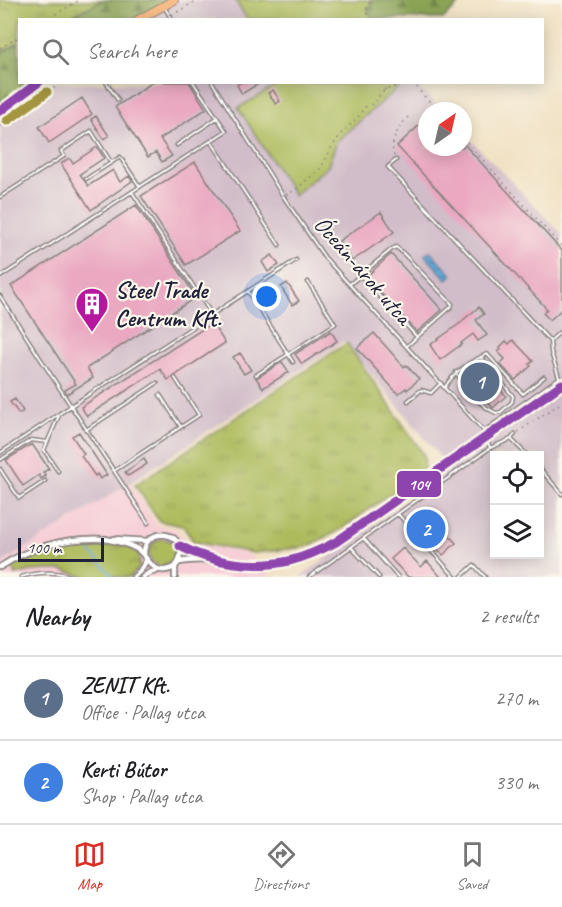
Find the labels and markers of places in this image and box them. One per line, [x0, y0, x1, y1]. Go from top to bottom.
place label: Steel Trade Centrum Kft. [115, 275, 223, 333]
building icon: Steel Trade Centrum Kft. [74, 286, 110, 333]
pin: 1 [460, 360, 500, 404]
pin: 2 [406, 506, 446, 552]

